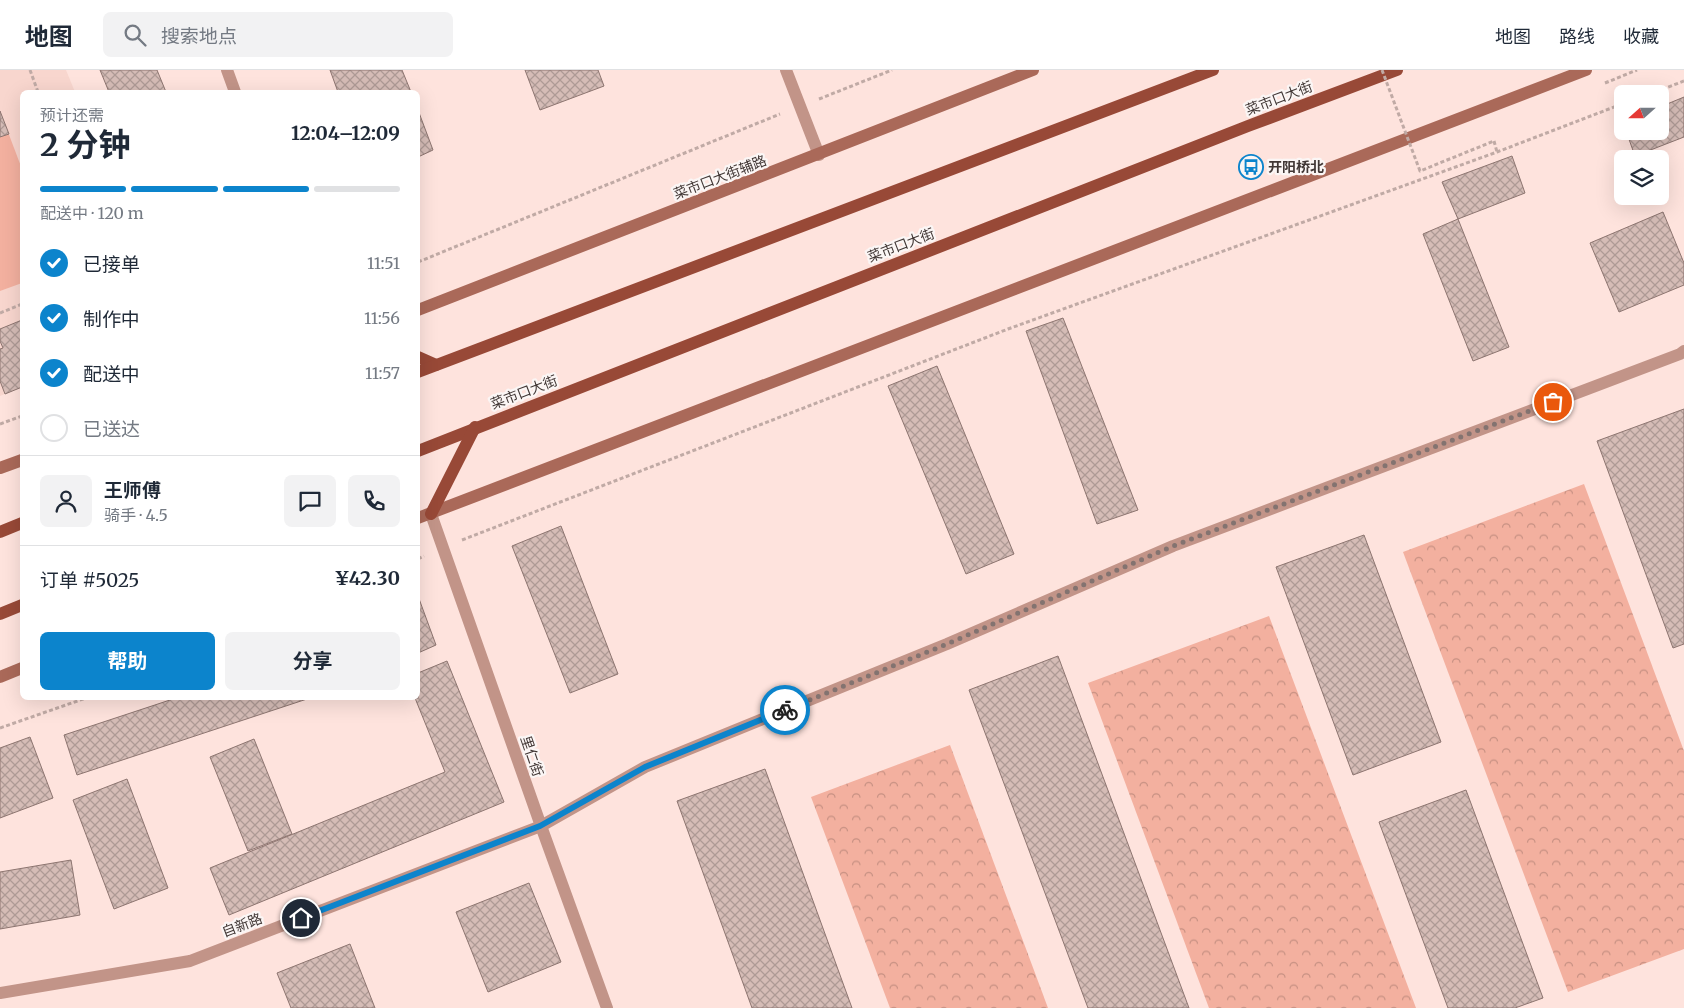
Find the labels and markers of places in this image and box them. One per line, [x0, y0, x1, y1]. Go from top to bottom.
bus stop icon: 开阳桥北 [1238, 154, 1264, 180]
place label: 开阳桥北 [1268, 158, 1324, 176]
pin [1532, 381, 1574, 423]
pin [280, 897, 322, 939]

